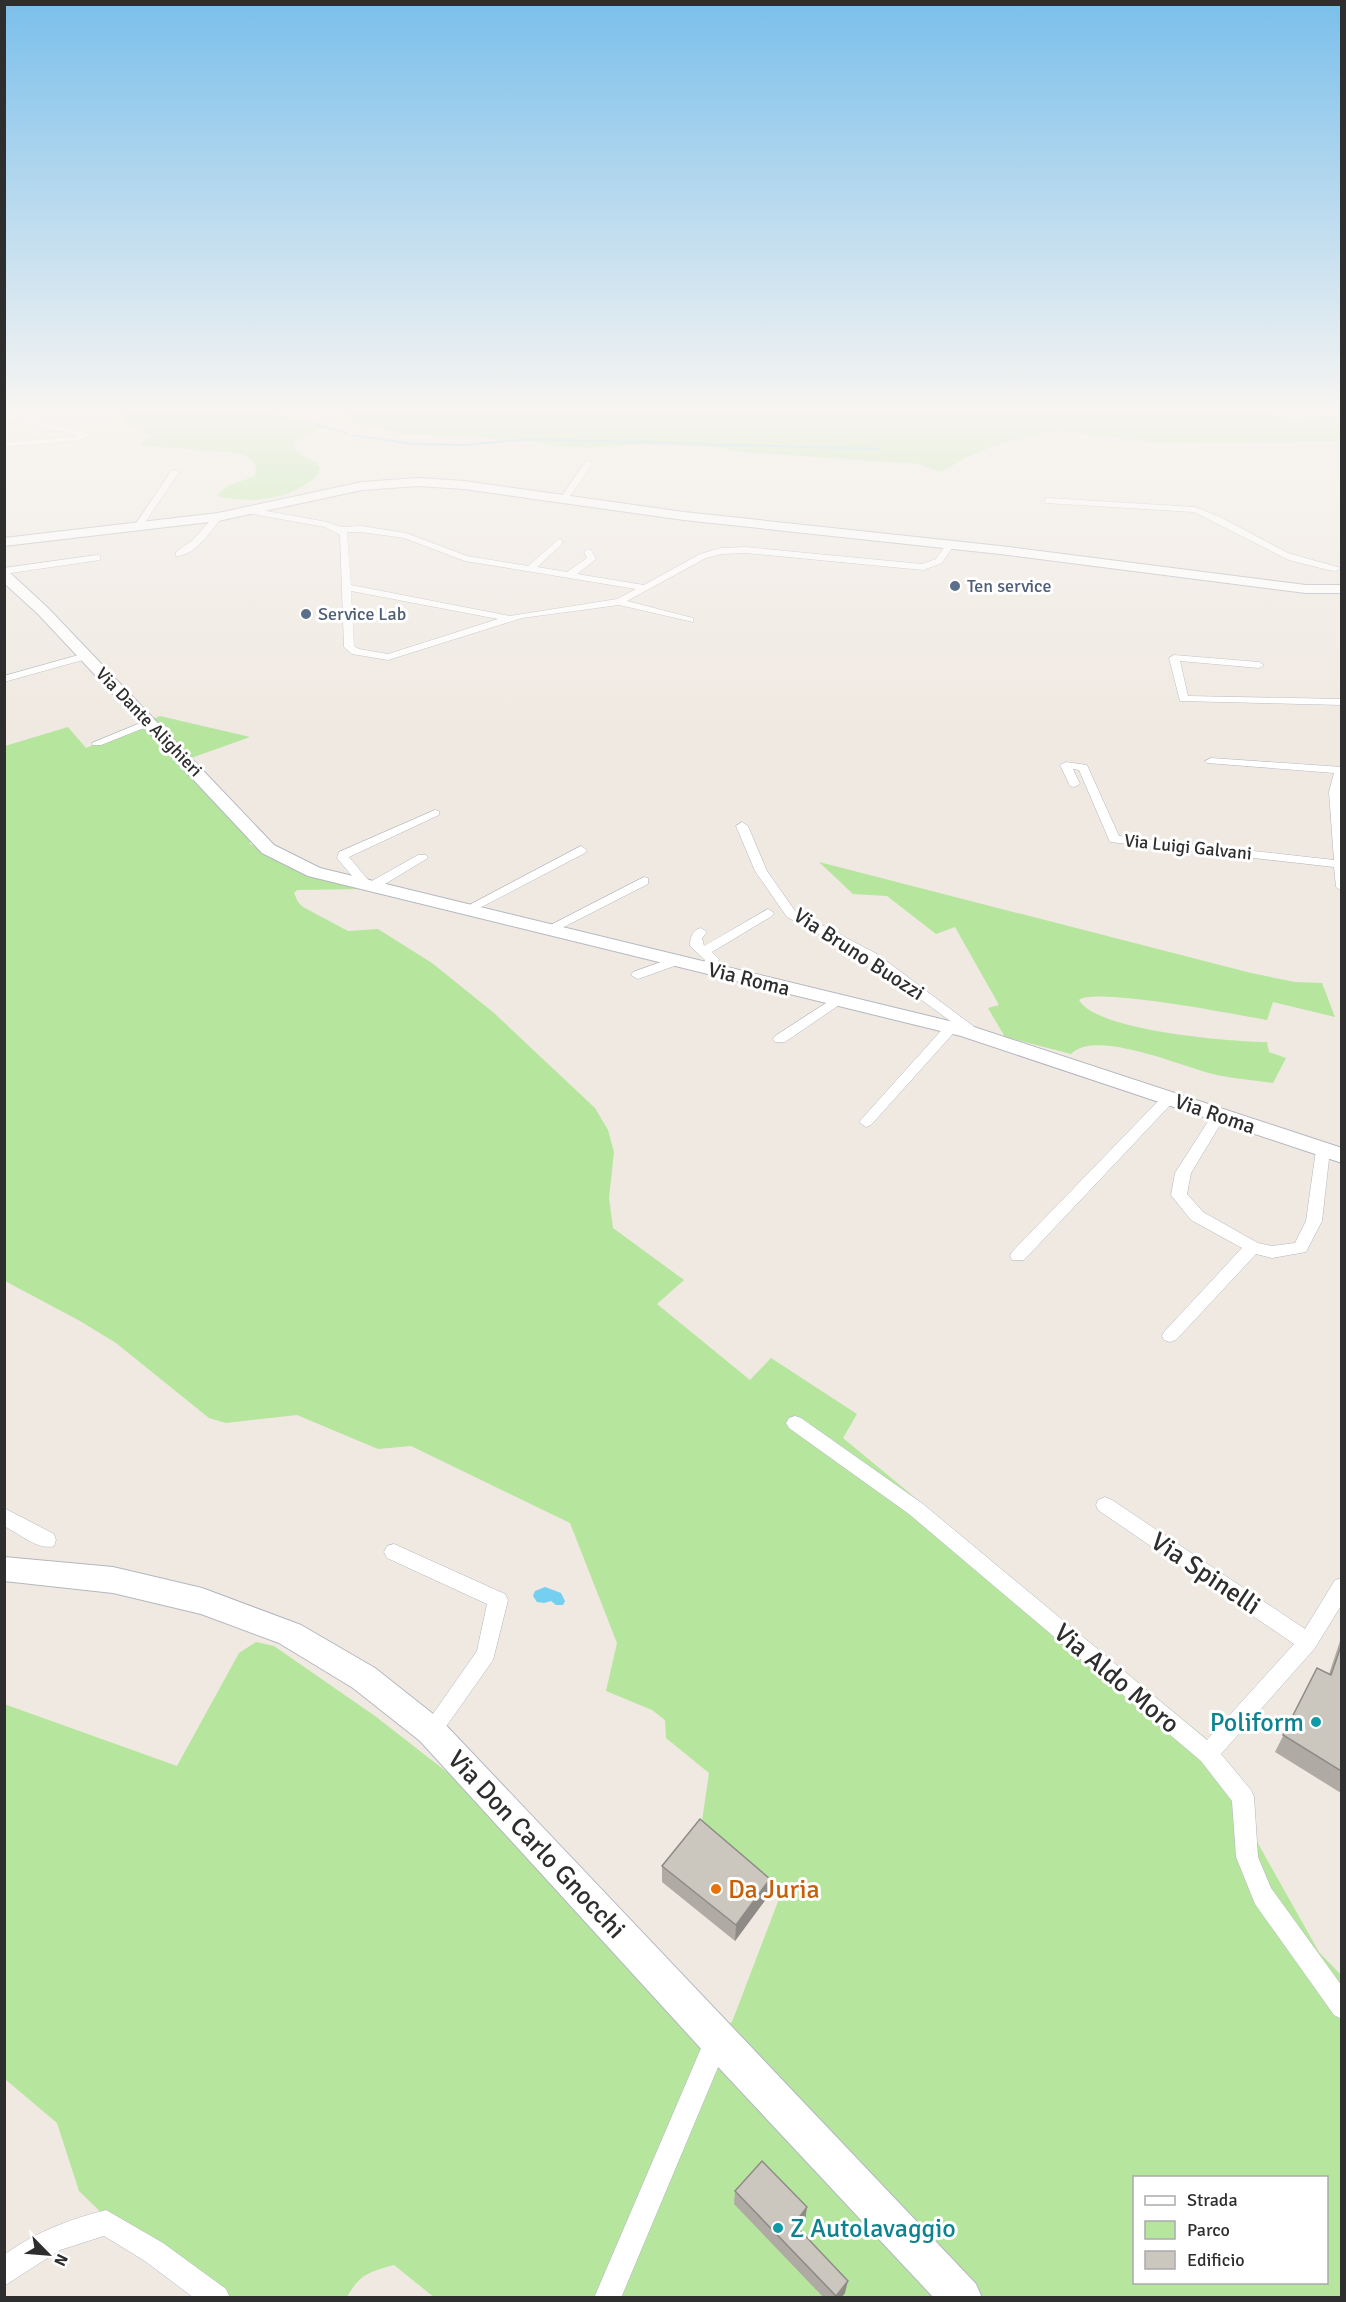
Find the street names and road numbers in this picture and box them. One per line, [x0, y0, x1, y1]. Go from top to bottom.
street label: Via Dante Alighieri [91, 663, 207, 781]
street label: Via Luigi Galvani [1123, 829, 1253, 865]
street label: Via Bruno Buozzi [789, 902, 929, 1006]
street label: Via Roma [705, 956, 793, 1002]
street label: Via Roma [1171, 1088, 1259, 1140]
street label: Via Spinelli [1145, 1526, 1266, 1622]
street label: Via Aldo Moro [1047, 1617, 1186, 1741]
street label: Via Don Carlo Gnocchi [441, 1744, 632, 1946]

